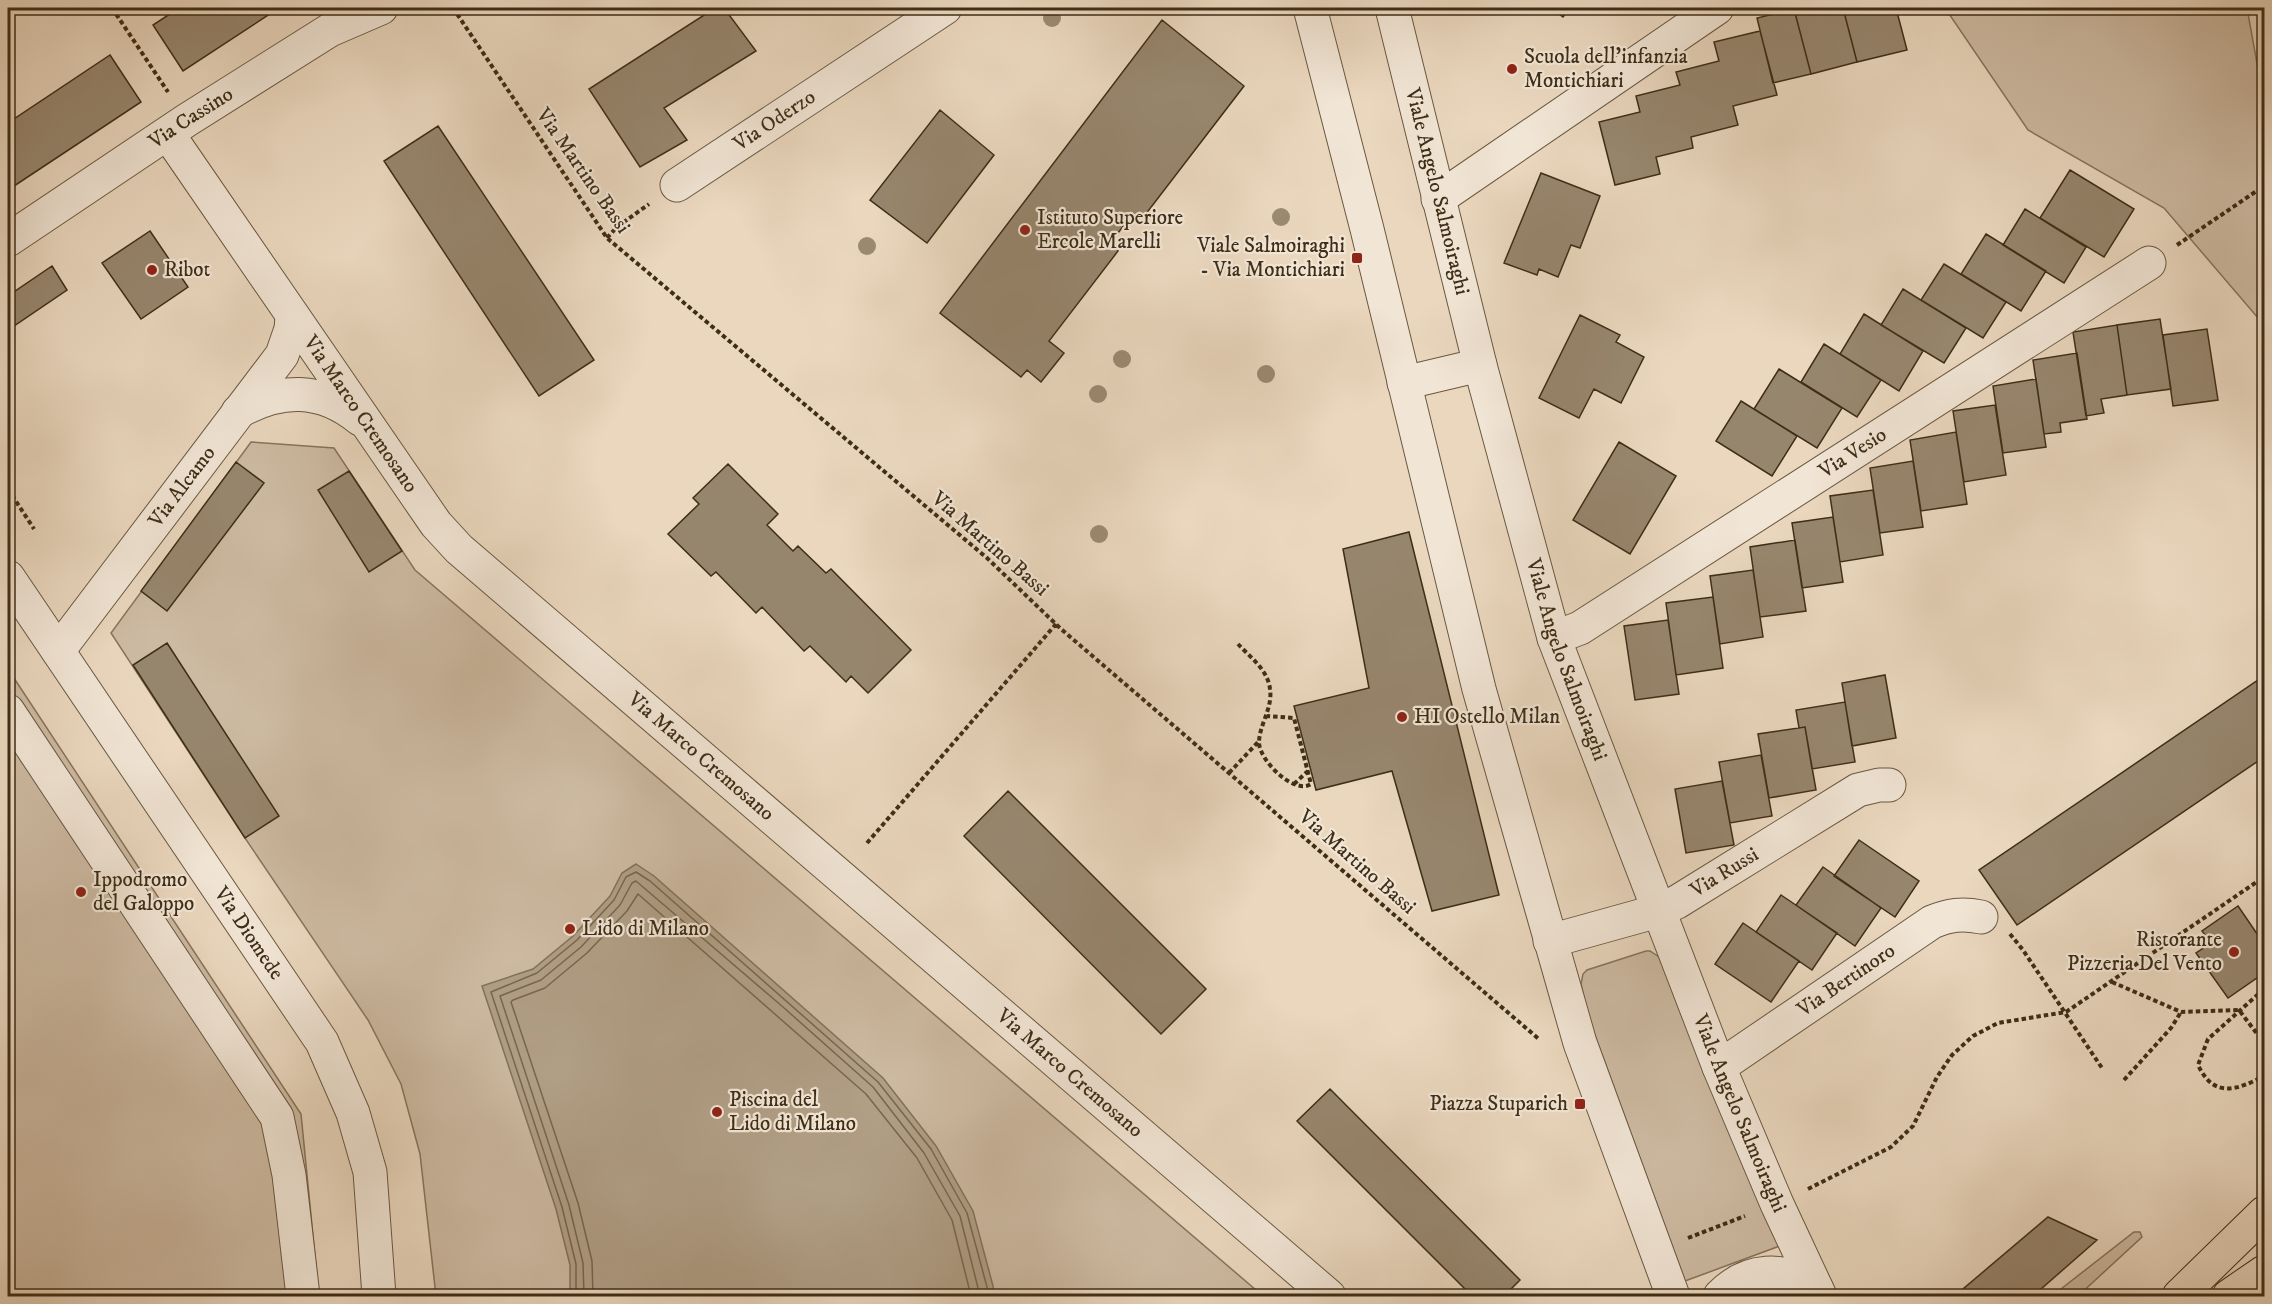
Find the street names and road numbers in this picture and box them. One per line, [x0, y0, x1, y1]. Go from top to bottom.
street label: Via Cassino [143, 81, 238, 155]
street label: Via Oderzo [728, 84, 821, 158]
street label: Viale Angelo Salmoiraghi [1399, 84, 1475, 298]
street label: Via Martino Bassi [530, 102, 636, 239]
street label: Via Marco Cremosano [297, 330, 424, 498]
street label: Via Vesio [1813, 422, 1892, 485]
street label: Via Alcamo [143, 441, 221, 533]
street label: Via Martino Bassi [925, 485, 1054, 602]
street label: Viale Angelo Salmoiraghi [1520, 555, 1613, 765]
street label: Via Marco Cremosano [621, 686, 780, 827]
street label: Via Martino Bassi [1292, 803, 1421, 920]
street label: Via Russi [1685, 842, 1763, 904]
street label: Via Diomede [207, 881, 289, 985]
street label: Via Bertinoro [1791, 938, 1900, 1023]
street label: Via Marco Cremosano [990, 1003, 1148, 1143]
street label: Viale Angelo Salmoiraghi [1687, 1010, 1792, 1217]

